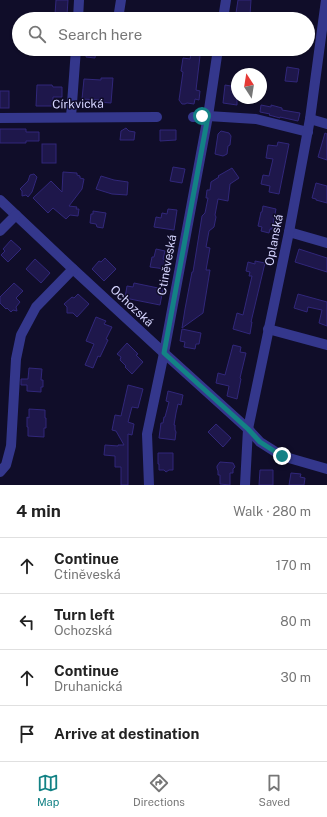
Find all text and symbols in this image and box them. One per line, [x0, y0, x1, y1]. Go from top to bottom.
search box [12, 12, 315, 56]
icon: search [26, 23, 48, 45]
text: Search here [58, 26, 142, 43]
north arrow [231, 68, 267, 104]
street label: Církvická [52, 97, 104, 111]
route start [193, 107, 211, 125]
street label: Oplanská [262, 213, 286, 267]
street label: Ctiněveská [155, 233, 179, 297]
street label: Ochozská [108, 283, 156, 329]
route end [273, 447, 291, 465]
text: 4 min [16, 501, 61, 521]
text: Walk · 280 m [233, 504, 311, 519]
text: Continue [54, 550, 119, 567]
icon: ahead [16, 555, 38, 577]
text: 170 m [276, 558, 311, 573]
text: Ctiněveská [54, 567, 121, 582]
text: Turn left [54, 606, 115, 623]
icon: left [16, 611, 38, 633]
text: 80 m [280, 614, 311, 629]
text: Ochozská [54, 623, 112, 638]
text: Continue [54, 662, 119, 679]
icon: ahead [16, 667, 38, 689]
text: 30 m [281, 670, 311, 685]
text: Druhanická [54, 679, 122, 694]
icon: arrive [16, 723, 38, 745]
text: Arrive at destination [54, 725, 199, 742]
tab: Map [37, 772, 59, 808]
tab: Directions [133, 772, 185, 808]
tab: Saved [259, 772, 290, 808]

